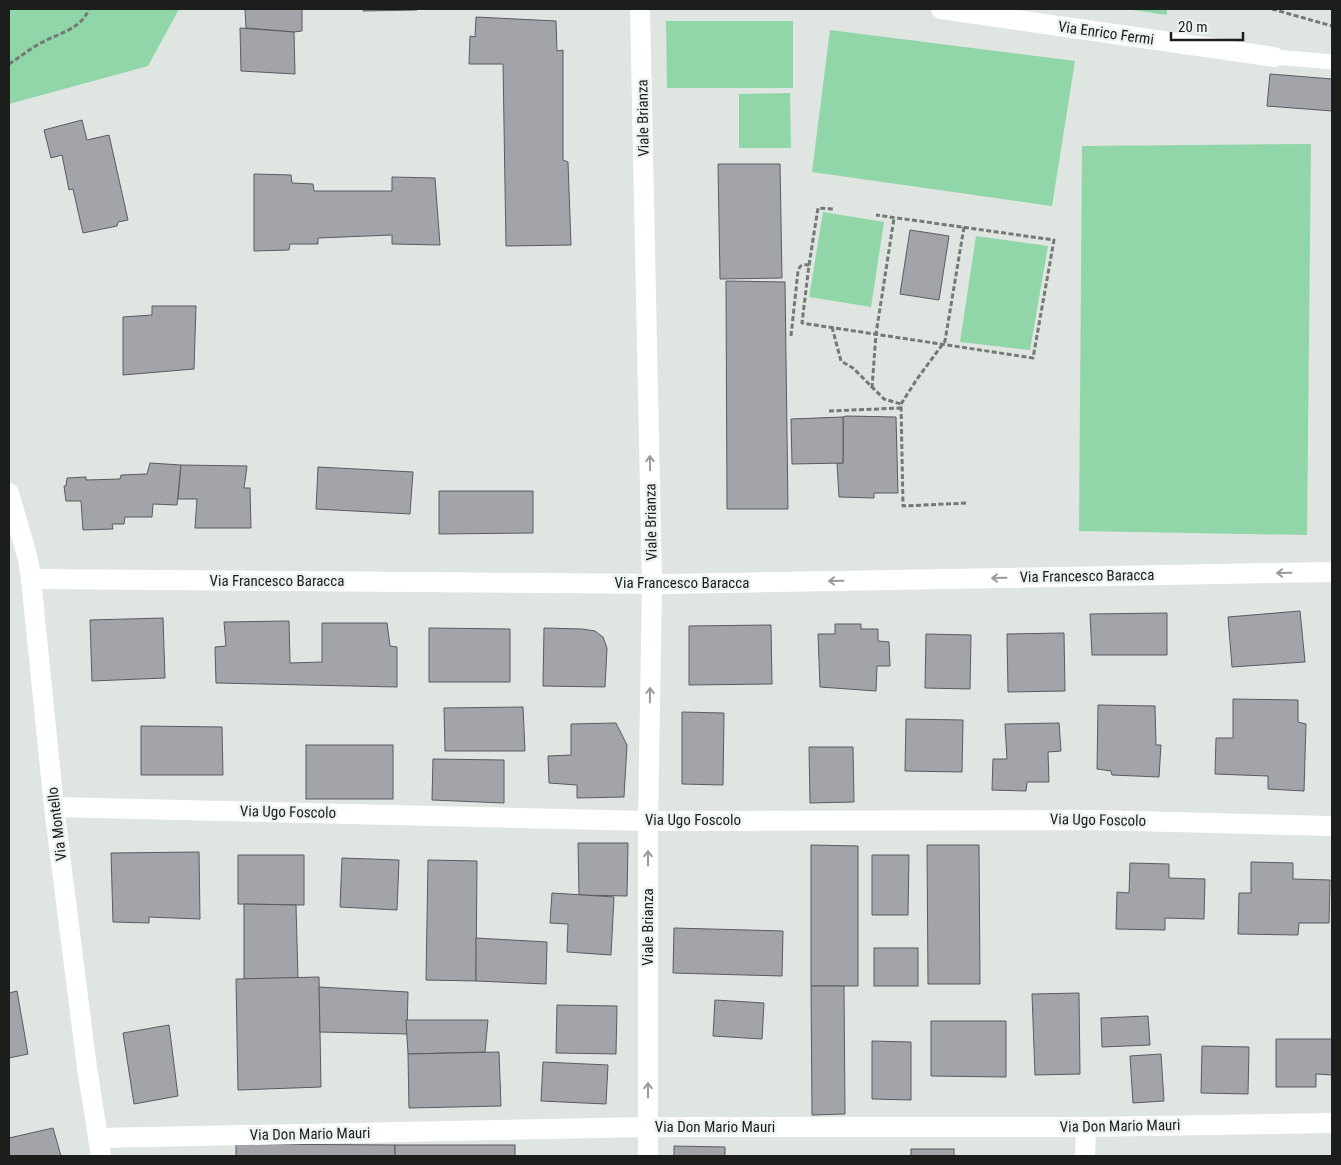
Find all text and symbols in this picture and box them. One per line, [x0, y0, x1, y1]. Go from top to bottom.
scale bar [1171, 10, 1244, 42]
street label: Via Enrico Fermi [1057, 17, 1155, 49]
text: 20 m [1178, 18, 1208, 36]
street label: Viale Brianza [633, 79, 653, 157]
one-way arrow [645, 455, 655, 471]
street label: Viale Brianza [641, 483, 661, 561]
street label: Via Francesco Baracca [1019, 566, 1155, 586]
one-way arrow [1276, 568, 1292, 578]
street label: Via Francesco Baracca [210, 572, 344, 590]
one-way arrow [991, 573, 1007, 583]
street label: Via Francesco Baracca [615, 574, 749, 592]
one-way arrow [828, 576, 844, 586]
one-way arrow [645, 687, 655, 704]
street label: Via Montello [44, 786, 70, 862]
street label: Via Ugo Foscolo [240, 802, 336, 822]
street label: Via Ugo Foscolo [1050, 810, 1146, 830]
street label: Via Ugo Foscolo [645, 811, 741, 829]
one-way arrow [643, 850, 653, 866]
street label: Viale Brianza [639, 888, 657, 966]
one-way arrow [643, 1082, 653, 1098]
street label: Via Don Mario Mauri [1060, 1116, 1180, 1136]
street label: Via Don Mario Mauri [655, 1118, 775, 1136]
street label: Via Don Mario Mauri [250, 1124, 370, 1144]

